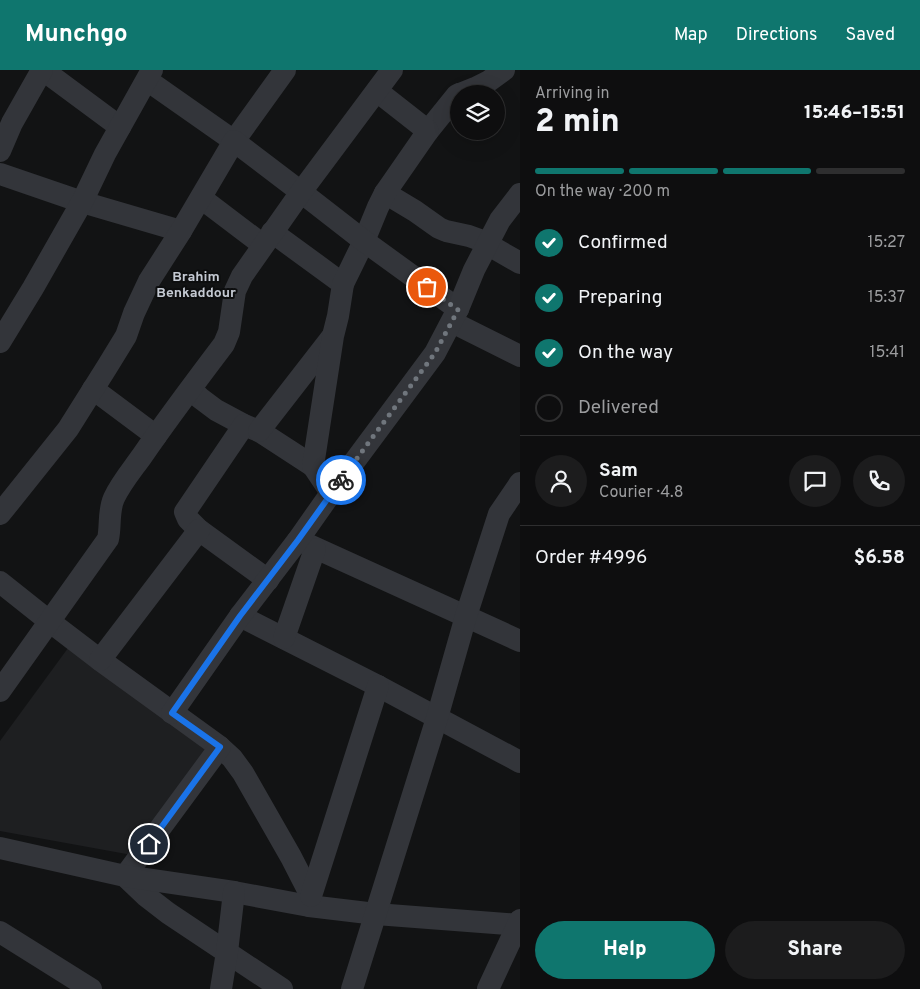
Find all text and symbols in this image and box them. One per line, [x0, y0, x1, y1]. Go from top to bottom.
text: Munchgo [25, 20, 128, 50]
text: Map [674, 24, 708, 47]
text: Directions [736, 24, 818, 47]
text: Saved [846, 24, 895, 47]
text: Arriving in [535, 84, 610, 104]
map controls [450, 85, 505, 140]
button: layers [450, 85, 505, 140]
text: 15:46–15:51 [804, 101, 905, 125]
text: 2 min [535, 103, 620, 143]
text: On the way · 200 m [535, 182, 670, 202]
icon: check [535, 229, 563, 257]
text: Confirmed [578, 231, 668, 255]
text: 15:27 [868, 233, 905, 253]
pin [406, 266, 448, 308]
district label: Brahim Benkaddour [156, 269, 236, 302]
icon: bag [413, 273, 441, 301]
icon: check [535, 284, 563, 312]
text: Preparing [578, 286, 662, 310]
text: 15:37 [868, 288, 905, 308]
icon: check [535, 339, 563, 367]
text: On the way [578, 341, 673, 365]
text: 15:41 [870, 343, 905, 363]
text: Delivered [578, 396, 659, 420]
courier [316, 455, 366, 505]
button: person [535, 455, 587, 507]
button: chat [789, 455, 841, 507]
button: phone [853, 455, 905, 507]
text: Sam [599, 459, 638, 483]
icon: bike [327, 466, 355, 494]
text: Courier · 4.8 [599, 483, 683, 503]
text: Order #4996 [535, 546, 647, 570]
text: $6.58 [854, 546, 905, 570]
pin [128, 823, 170, 865]
icon: home [135, 830, 163, 858]
button: Help [535, 921, 715, 979]
button: Share [725, 921, 905, 979]

